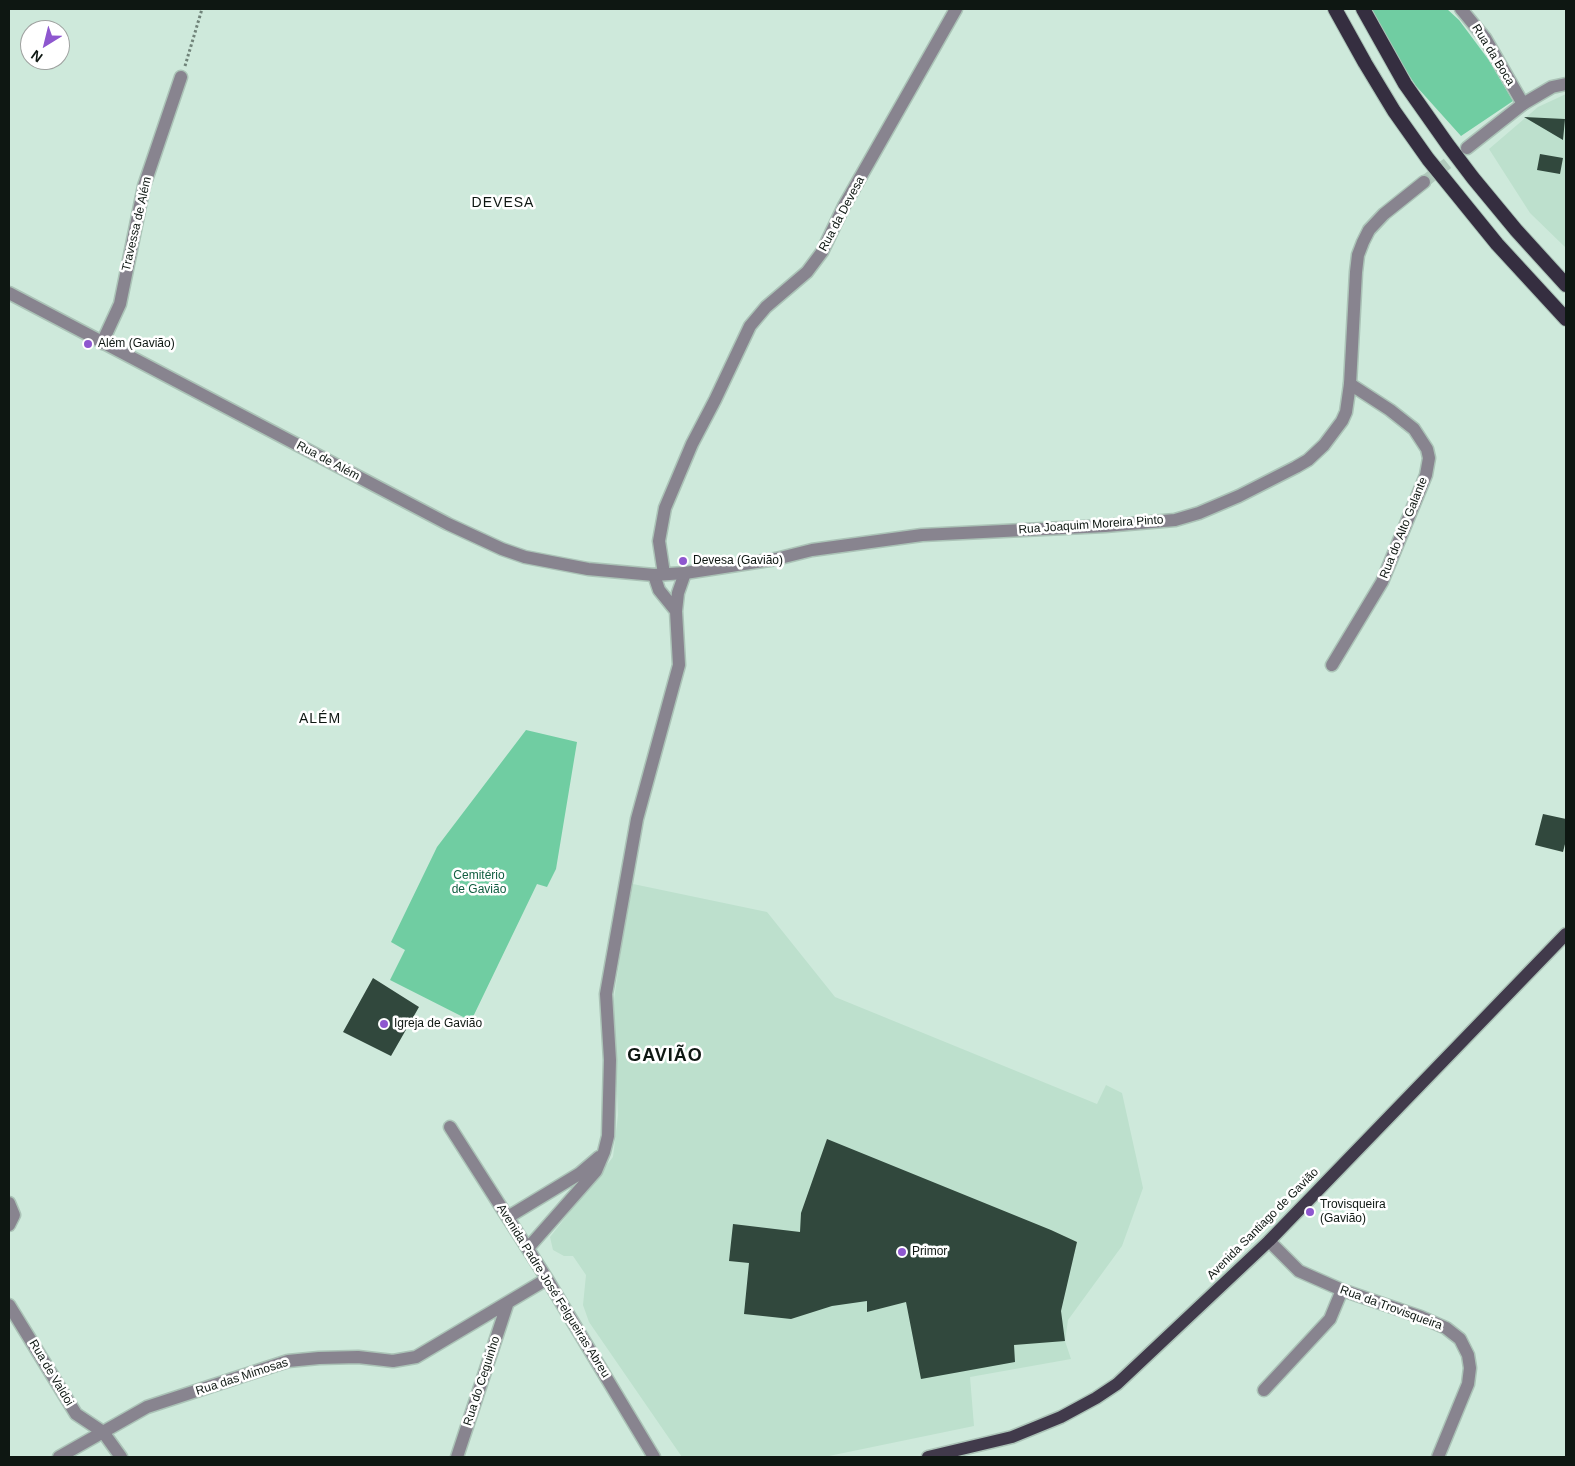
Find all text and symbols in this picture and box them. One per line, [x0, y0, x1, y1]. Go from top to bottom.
north arrow [20, 20, 70, 70]
street label: Rua da Boca [1469, 22, 1517, 88]
text: N [28, 47, 46, 66]
street label: Rua da Devesa [816, 174, 868, 254]
street label: Travessa de Além [119, 175, 155, 273]
district label: DEVESA [471, 195, 535, 211]
place label: Além (Gavião) [98, 337, 175, 351]
marker: Além (Gavião) [82, 338, 94, 350]
street label: Rua de Além [294, 438, 362, 484]
street label: Rua do Alto Galante [1377, 475, 1431, 581]
street label: Rua Joaquim Moreira Pinto [1018, 513, 1164, 537]
place label: Devesa (Gavião) [693, 554, 783, 568]
marker: Devesa (Gavião) [677, 555, 689, 567]
district label: ALÉM [298, 711, 342, 727]
park label: Cemitério de Gavião [452, 869, 506, 897]
place label: Igreja de Gavião [394, 1017, 482, 1031]
marker: Igreja de Gavião [378, 1018, 390, 1030]
district label: GAVIÃO [626, 1045, 704, 1067]
street label: Avenida Santiago de Gavião [1204, 1165, 1322, 1283]
place label: Trovisqueira (Gavião) [1320, 1198, 1386, 1226]
street label: Avenida Padre José Felgueiras Abreu [493, 1202, 613, 1380]
marker: Trovisqueira (Gavião) [1304, 1206, 1316, 1218]
place label: Primor [912, 1245, 947, 1259]
marker: Primor [896, 1246, 908, 1258]
street label: Rua da Trovisqueira [1338, 1283, 1444, 1333]
street label: Rua do Ceguinho [461, 1334, 503, 1428]
street label: Rua de Valdoi [26, 1337, 76, 1409]
street label: Rua das Mimosas [194, 1355, 290, 1399]

